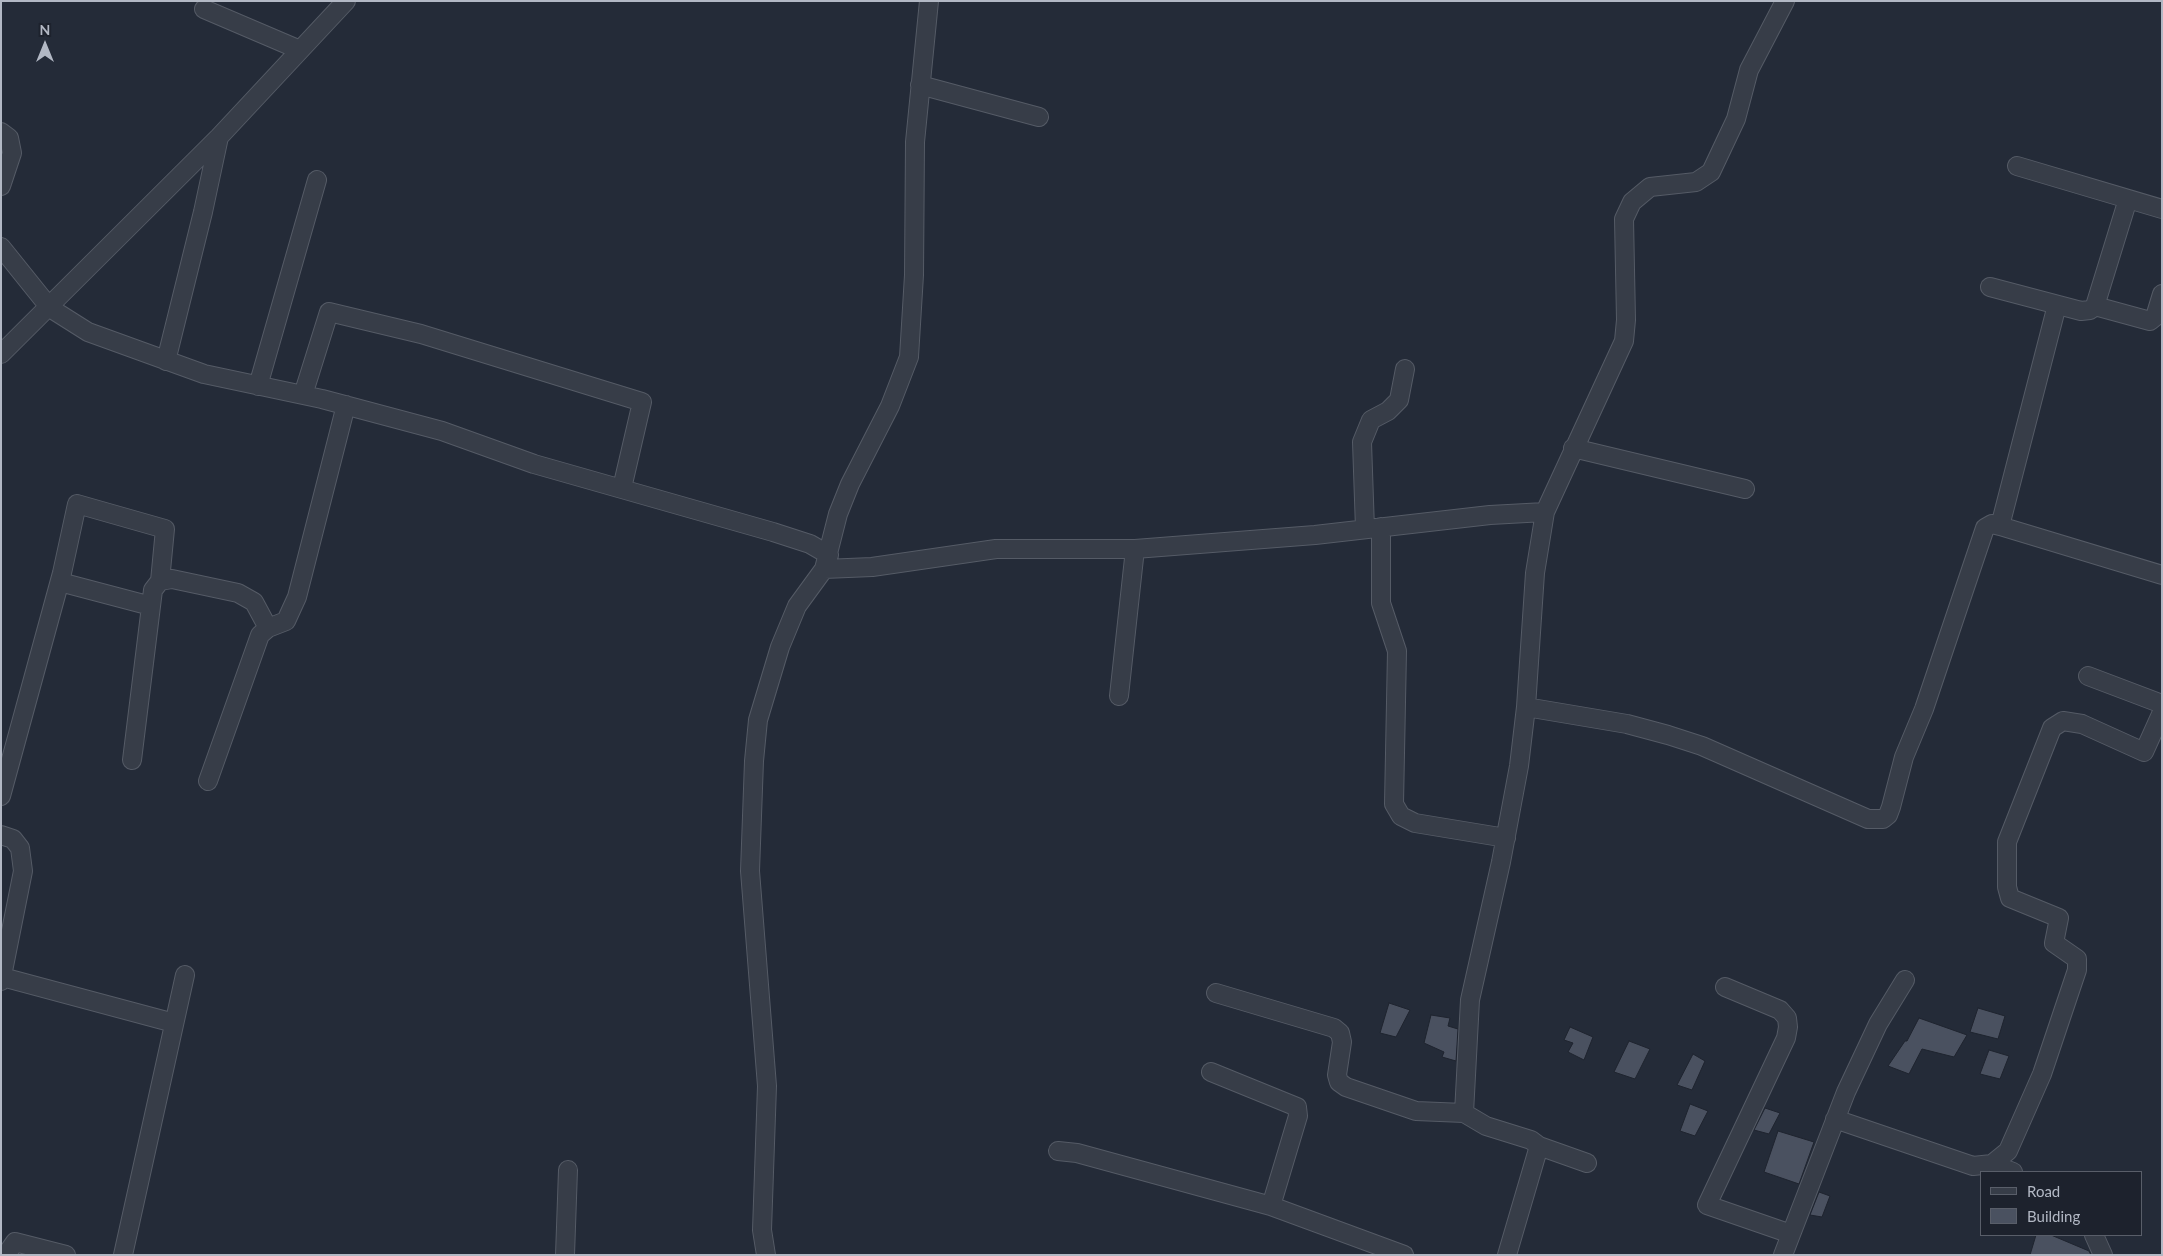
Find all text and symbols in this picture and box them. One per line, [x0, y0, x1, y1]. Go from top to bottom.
north arrow [20, 20, 70, 70]
text: N [40, 21, 50, 38]
legend [1980, 1171, 2143, 1236]
text: Road [2027, 1182, 2060, 1200]
text: Building [2027, 1207, 2080, 1225]

